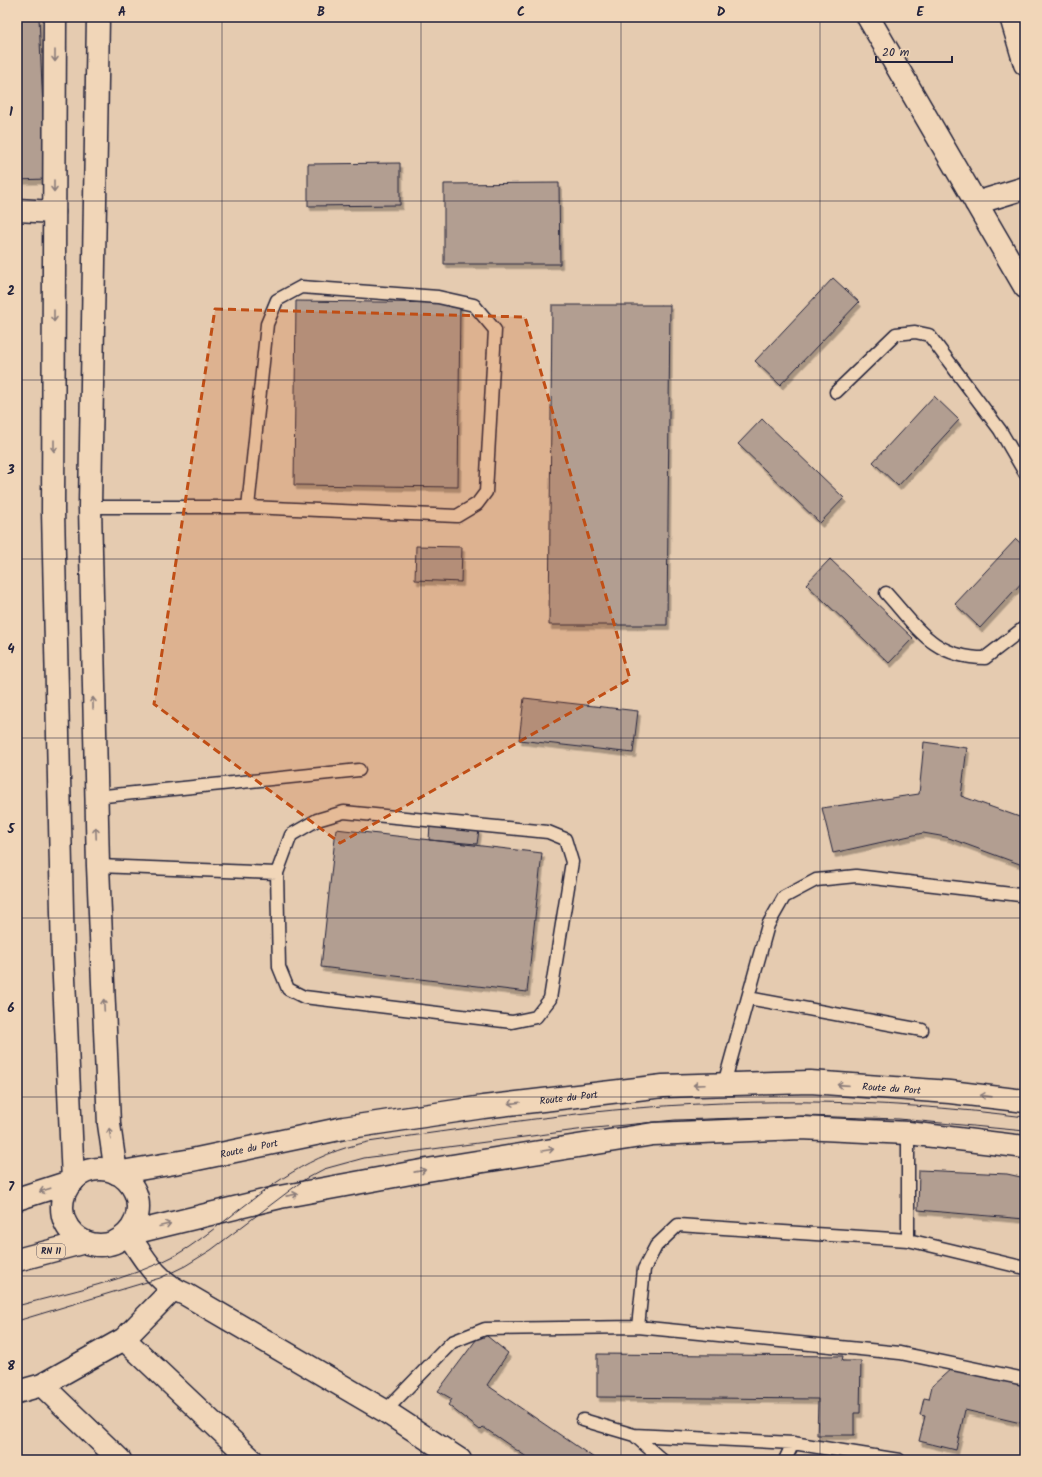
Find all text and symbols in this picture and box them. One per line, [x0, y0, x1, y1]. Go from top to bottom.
text: A [118, 2, 126, 23]
text: B [317, 2, 325, 23]
text: C [517, 2, 525, 23]
text: D [717, 2, 726, 23]
text: E [916, 2, 924, 23]
scale bar [876, 38, 952, 64]
text: 20 m [882, 43, 910, 62]
one-way arrow [51, 49, 59, 62]
text: 1 [9, 102, 13, 123]
one-way arrow [50, 179, 58, 192]
text: 2 [7, 281, 15, 302]
one-way arrow [50, 309, 58, 322]
one-way arrow [50, 439, 58, 452]
text: 3 [6, 460, 15, 481]
text: 4 [7, 639, 15, 660]
one-way arrow [89, 697, 97, 710]
text: 5 [7, 819, 16, 840]
one-way arrow [93, 827, 100, 840]
text: 6 [7, 998, 15, 1019]
one-way arrow [100, 999, 107, 1012]
street label: Route du Port [862, 1079, 921, 1099]
one-way arrow [693, 1081, 706, 1089]
one-way arrow [837, 1081, 850, 1088]
street label: Route du Port [539, 1087, 599, 1109]
one-way arrow [980, 1093, 993, 1100]
one-way arrow [508, 1100, 521, 1107]
one-way arrow [106, 1128, 114, 1141]
street label: Route du Port [219, 1135, 279, 1163]
one-way arrow [541, 1146, 554, 1154]
one-way arrow [413, 1167, 426, 1175]
text: 7 [8, 1177, 15, 1198]
one-way arrow [39, 1187, 52, 1194]
one-way arrow [285, 1190, 298, 1198]
one-way arrow [159, 1221, 172, 1228]
road number: RN 11 [37, 1244, 65, 1258]
text: 8 [7, 1356, 15, 1377]

